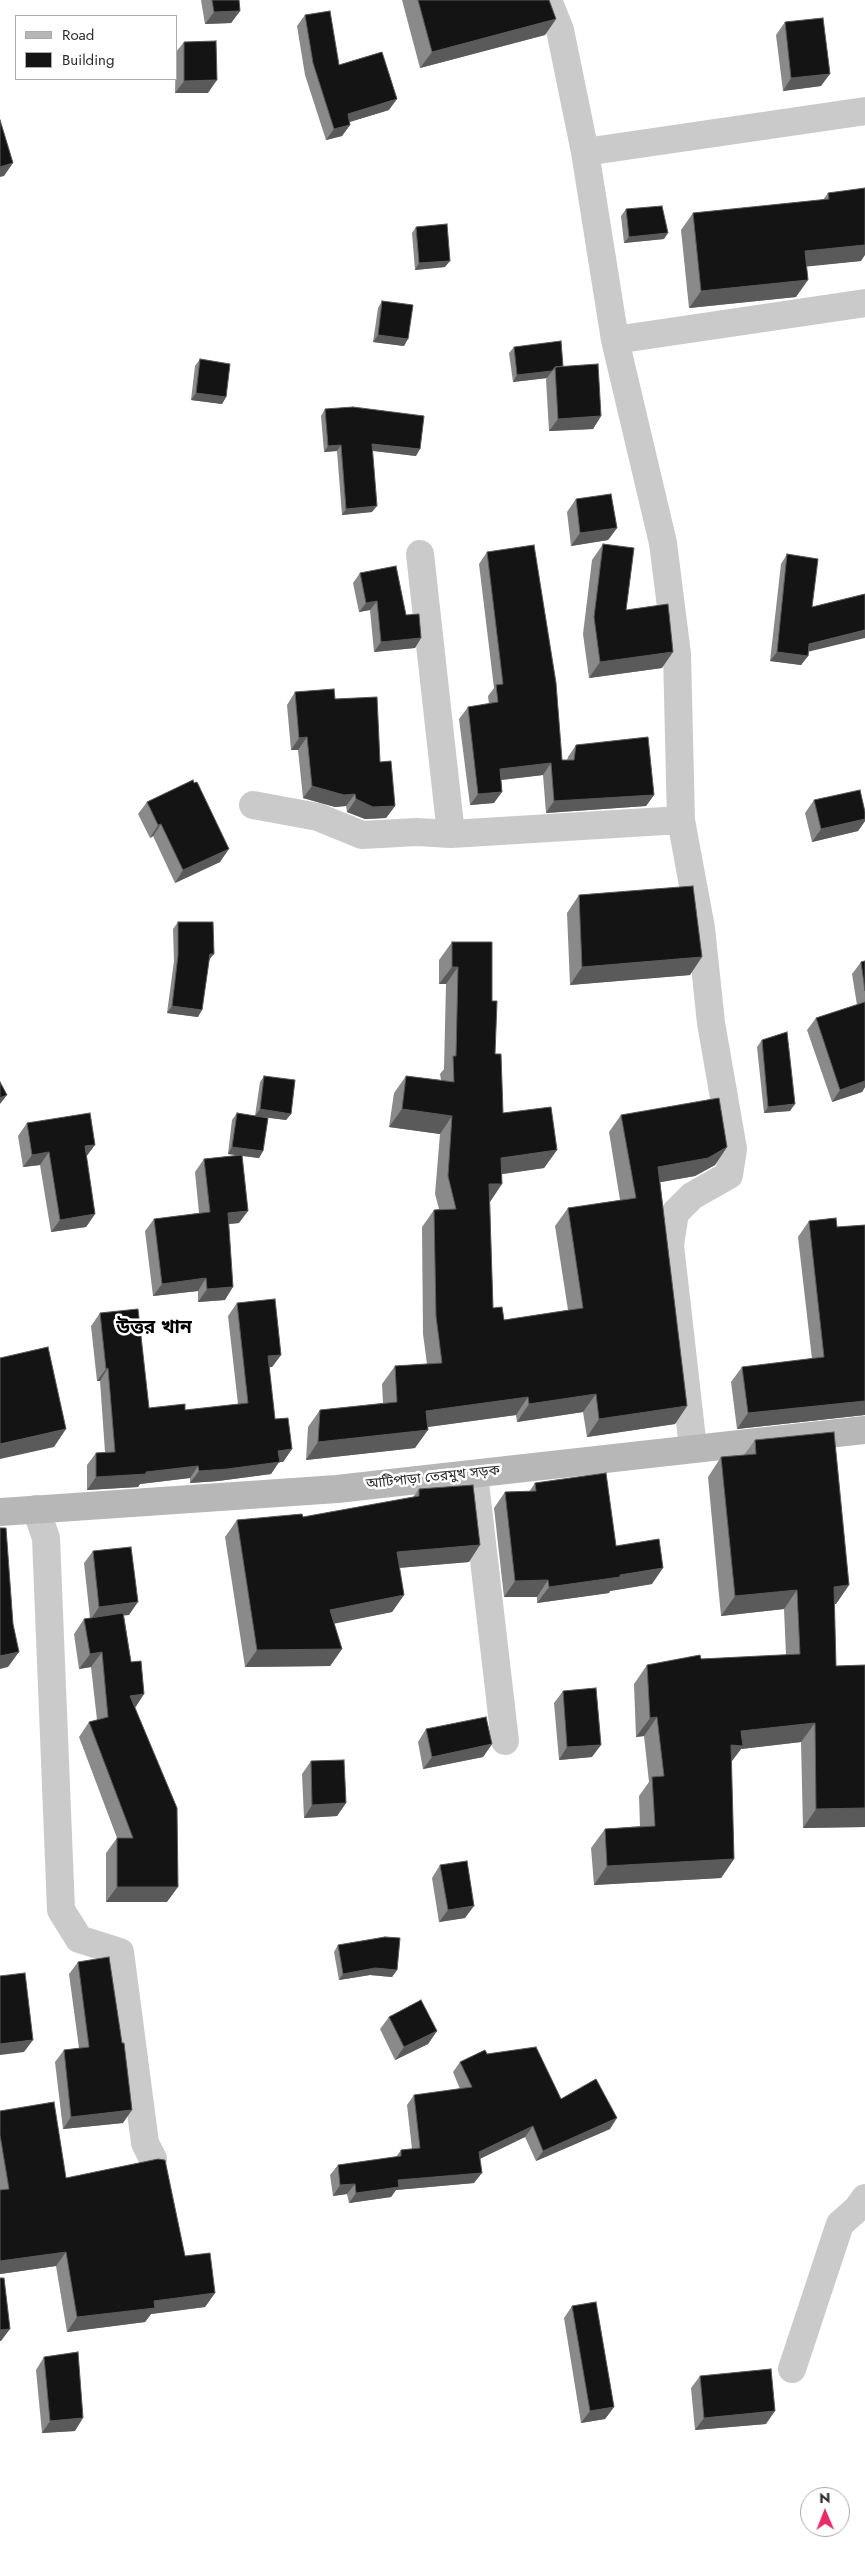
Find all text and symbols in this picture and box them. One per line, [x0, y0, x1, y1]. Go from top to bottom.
legend [15, 15, 178, 80]
text: Road [62, 24, 94, 46]
text: Building [62, 49, 114, 71]
district label: উত্তর খান [116, 1317, 192, 1339]
street label: আটিপাড়া তেরমুখ সড়ক [365, 1463, 501, 1493]
north arrow [800, 2487, 850, 2537]
text: N [819, 2488, 830, 2508]

